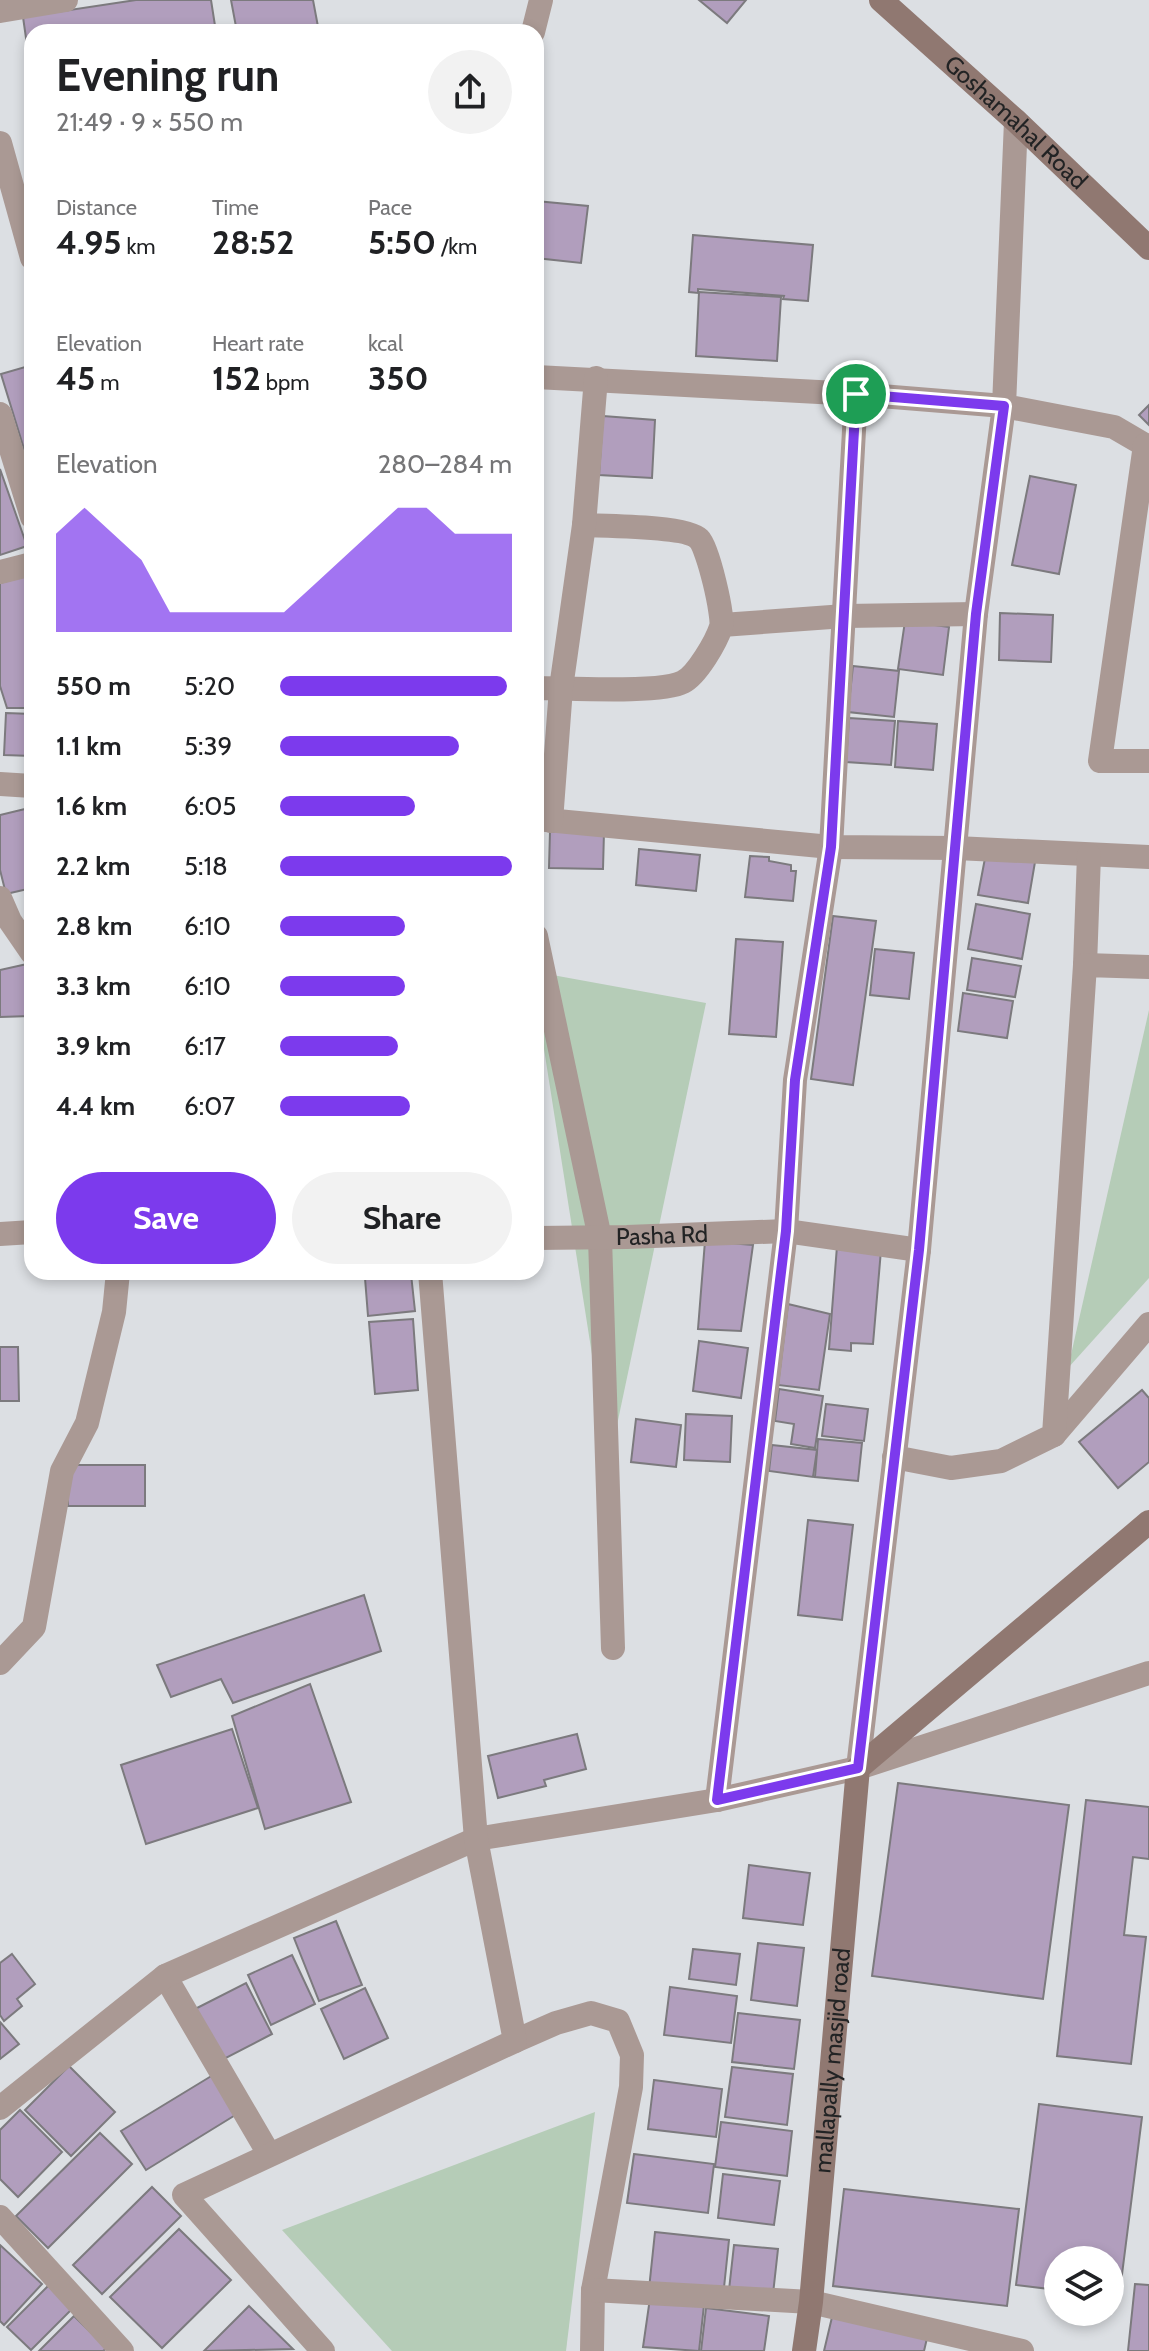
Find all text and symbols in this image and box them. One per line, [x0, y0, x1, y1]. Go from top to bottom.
text: Evening run [56, 49, 279, 102]
street label: Goshamahal Road [939, 49, 1093, 195]
button: share [428, 50, 512, 134]
text: 21:49 · 9 × 550 m [56, 106, 243, 138]
text: Distance [56, 194, 137, 221]
text: Time [212, 194, 259, 221]
text: Pace [368, 194, 412, 221]
text: 4.95 [56, 221, 122, 263]
text: 28:52 [212, 221, 294, 263]
text: 5:50 [368, 221, 436, 263]
text: km [122, 233, 156, 260]
text: /km [436, 233, 477, 260]
text: Elevation [56, 330, 142, 357]
text: Heart rate [212, 330, 304, 357]
text: kcal [368, 330, 403, 357]
text: 45 [56, 357, 95, 399]
text: 152 [212, 357, 261, 399]
text: 350 [368, 357, 429, 399]
pin [822, 360, 890, 428]
text: m [95, 369, 120, 396]
text: bpm [261, 369, 310, 396]
icon: arrive [834, 372, 878, 416]
text: Elevation [56, 448, 158, 480]
text: 280–284 m [378, 448, 512, 480]
text: 550 m [56, 670, 131, 702]
text: 5:20 [184, 670, 235, 702]
text: 1.1 km [56, 730, 122, 762]
text: 5:39 [184, 730, 232, 762]
text: 1.6 km [56, 790, 127, 822]
text: 6:05 [184, 790, 236, 822]
text: 2.2 km [56, 850, 130, 882]
text: 5:18 [184, 850, 228, 882]
text: 2.8 km [56, 910, 132, 942]
text: 6:10 [184, 910, 231, 942]
text: 3.3 km [56, 970, 131, 1002]
text: 6:10 [184, 970, 231, 1002]
text: 3.9 km [56, 1030, 131, 1062]
text: 6:17 [184, 1030, 226, 1062]
text: 4.4 km [56, 1090, 135, 1122]
text: 6:07 [184, 1090, 235, 1122]
button: Save [56, 1172, 276, 1264]
button: Share [292, 1172, 512, 1264]
street label: Pasha Rd [616, 1219, 709, 1251]
street label: mallapally masjid road [807, 1947, 856, 2174]
map controls [1044, 2246, 1124, 2326]
button: layers [1044, 2246, 1124, 2326]

